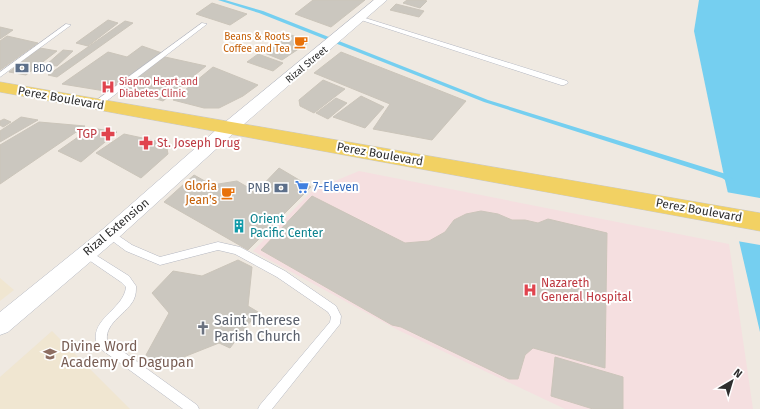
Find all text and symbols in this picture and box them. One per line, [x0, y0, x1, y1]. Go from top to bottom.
place label: Beans & Roots Coffee and Tea [223, 31, 290, 55]
cafe icon: Beans & Roots Coffee and Tea [293, 34, 309, 50]
street label: Rizal Street [283, 43, 330, 86]
bank icon: BDO [14, 60, 30, 76]
place label: BDO [33, 63, 53, 75]
place label: Siapno Heart and Diabetes Clinic [119, 76, 198, 100]
hospital icon: Siapno Heart and Diabetes Clinic [100, 79, 116, 95]
street label: Perez Boulevard [17, 84, 105, 112]
pharmacy icon: TGP [100, 126, 116, 142]
place label: TGP [77, 127, 97, 141]
pharmacy icon: St. Joseph Drug [138, 135, 154, 151]
place label: St. Joseph Drug [157, 136, 240, 150]
street label: Perez Boulevard [336, 140, 424, 168]
place label: Gloria Jean's [184, 179, 217, 207]
supermarket icon: 7-Eleven [294, 179, 310, 195]
bank icon: PNB [273, 180, 289, 196]
place label: 7-Eleven [313, 180, 359, 194]
place label: PNB [248, 181, 270, 195]
cafe icon: Gloria Jean's [220, 185, 236, 201]
street label: Rizal Extension [80, 195, 152, 259]
street label: Perez Boulevard [655, 196, 743, 224]
place label: Orient Pacific Center [250, 212, 324, 240]
building icon: Orient Pacific Center [231, 218, 247, 234]
place label: Nazareth General Hospital [541, 276, 632, 304]
hospital icon: Nazareth General Hospital [522, 282, 538, 298]
place label: Saint Therese Parish Church [214, 312, 301, 345]
church icon: Saint Therese Parish Church [195, 320, 211, 336]
place label: Divine Word Academy of Dagupan [61, 338, 194, 371]
school or university icon: Divine Word Academy of Dagupan [42, 346, 58, 362]
north arrow [712, 361, 752, 401]
text: N [731, 366, 745, 381]

